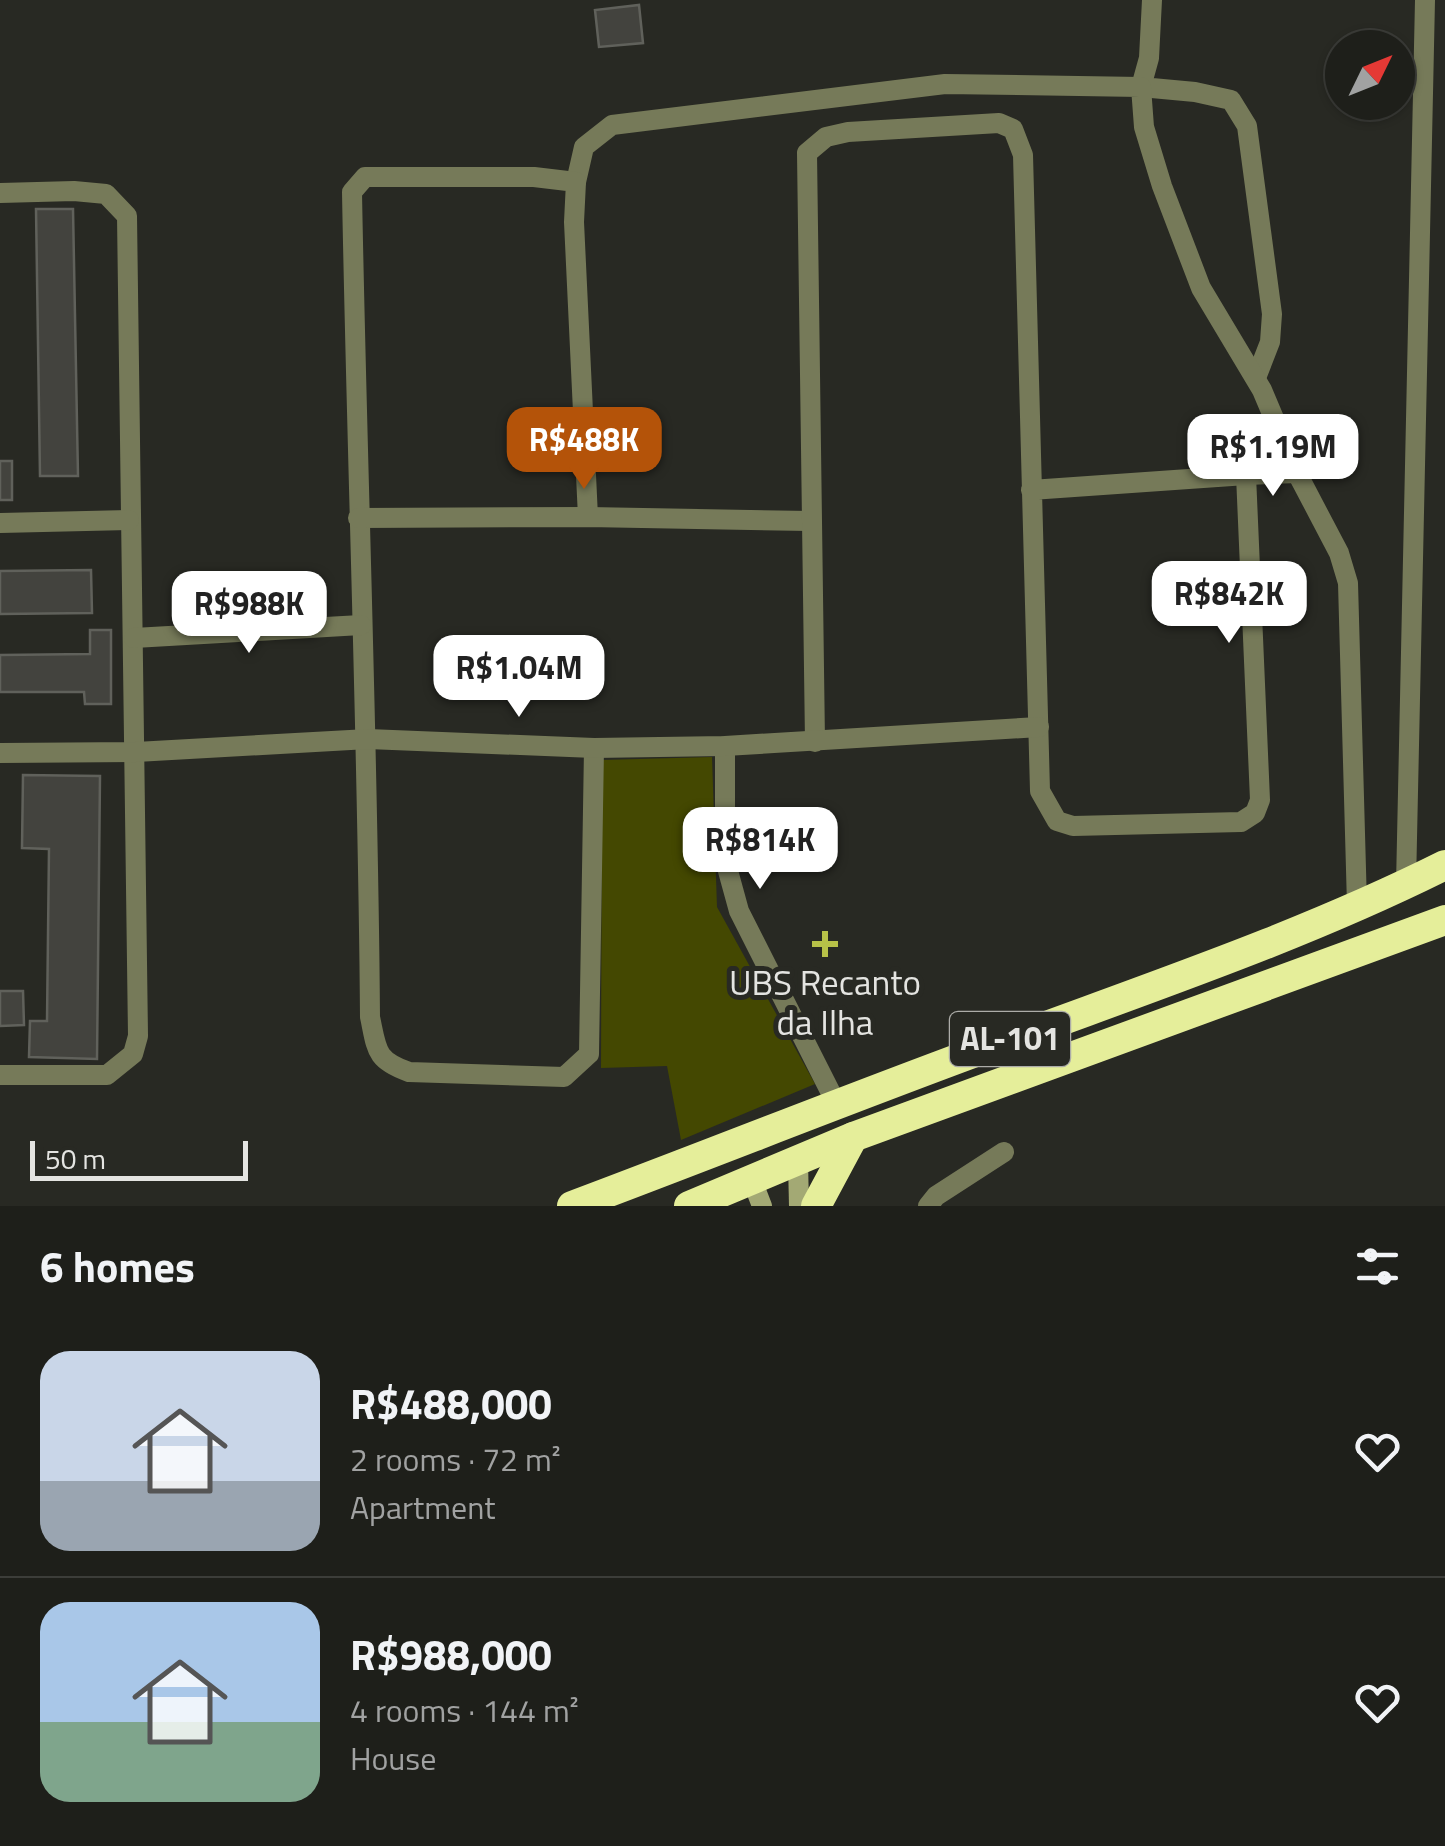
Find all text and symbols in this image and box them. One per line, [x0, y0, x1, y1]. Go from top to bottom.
north arrow [1325, 30, 1415, 120]
map controls [1325, 30, 1415, 120]
pin: R$488K [503, 407, 665, 492]
pin: R$1.19M [1181, 414, 1365, 499]
text: R$488K [529, 415, 639, 463]
text: R$1.19M [1209, 422, 1337, 470]
pin: R$842K [1148, 561, 1310, 646]
text: R$842K [1174, 569, 1284, 617]
pin: R$988K [168, 571, 330, 656]
text: R$988K [194, 579, 304, 627]
pin: R$1.04M [427, 635, 611, 720]
text: R$1.04M [455, 643, 583, 691]
pin: R$814K [679, 807, 841, 892]
text: R$814K [705, 815, 815, 863]
marker: UBS Recanto da Ilha [812, 931, 838, 957]
place label: UBS Recanto da Ilha [729, 955, 921, 1049]
road number: AL-101 [950, 1012, 1070, 1066]
scale bar [30, 1136, 248, 1180]
text: 50 m [45, 1137, 106, 1180]
text: 6 homes [40, 1234, 195, 1298]
icon: filters [1350, 1239, 1405, 1294]
text: R$488,000 [350, 1371, 552, 1435]
icon: home [120, 1391, 240, 1511]
icon: heart [1350, 1424, 1405, 1479]
text: 2 rooms · 72 m² [350, 1435, 561, 1483]
text: Apartment [350, 1483, 496, 1531]
text: R$988,000 [350, 1622, 552, 1686]
icon: home [120, 1642, 240, 1762]
icon: heart [1350, 1675, 1405, 1730]
text: 4 rooms · 144 m² [350, 1686, 579, 1734]
text: House [350, 1734, 436, 1782]

